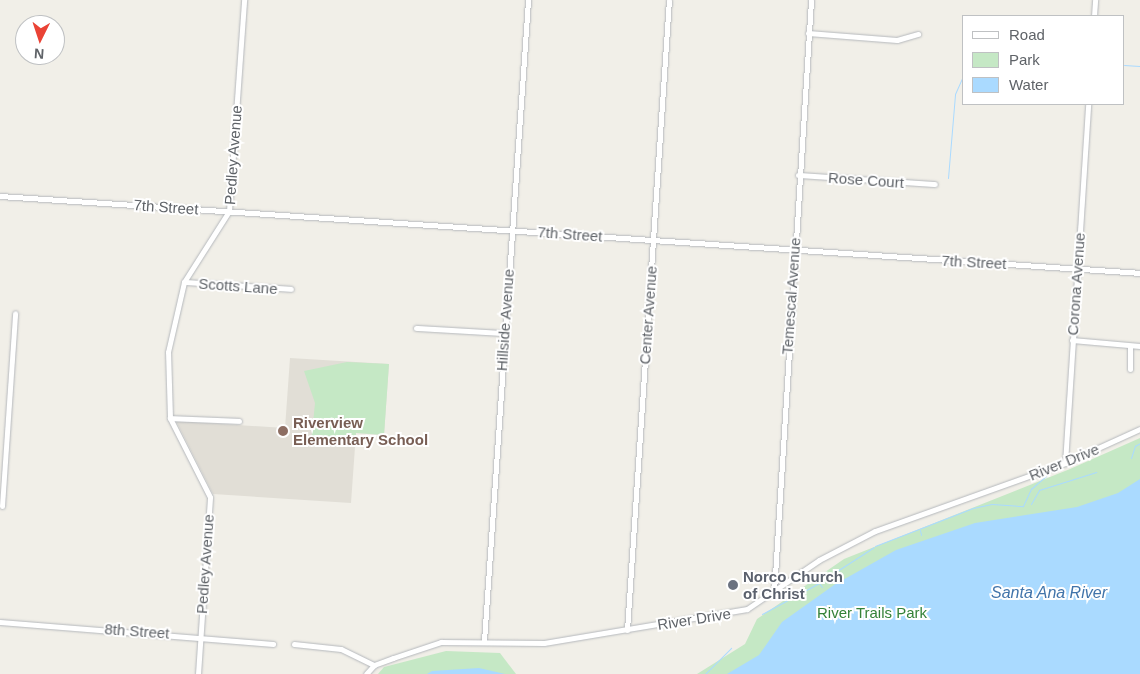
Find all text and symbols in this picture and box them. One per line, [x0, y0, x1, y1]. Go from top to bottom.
north arrow [15, 15, 65, 65]
legend [962, 15, 1125, 105]
text: Road [1009, 26, 1045, 43]
text: N [33, 46, 45, 62]
text: Park [1009, 51, 1040, 68]
text: Water [1009, 76, 1048, 93]
street label: Pedley Avenue [221, 104, 245, 206]
street label: Rose Court [828, 168, 904, 192]
street label: 7th Street [133, 196, 199, 218]
street label: 7th Street [537, 223, 603, 245]
street label: Corona Avenue [1063, 232, 1089, 336]
street label: Temescal Avenue [778, 236, 804, 356]
street label: 7th Street [941, 251, 1007, 273]
street label: Center Avenue [636, 265, 660, 365]
street label: Hillside Avenue [492, 268, 518, 372]
street label: Scotts Lane [198, 274, 278, 298]
place label: Riverview Elementary School [293, 413, 428, 448]
marker: Riverview Elementary School [277, 425, 289, 437]
street label: River Drive [1026, 440, 1102, 484]
street label: Pedley Avenue [193, 513, 217, 615]
place label: Norco Church of Christ [743, 567, 843, 602]
marker: Norco Church of Christ [727, 579, 739, 591]
water label: Santa Ana River [991, 583, 1107, 603]
street label: River Drive [656, 604, 732, 634]
park label: River Trails Park [817, 604, 927, 622]
street label: 8th Street [104, 620, 170, 642]

